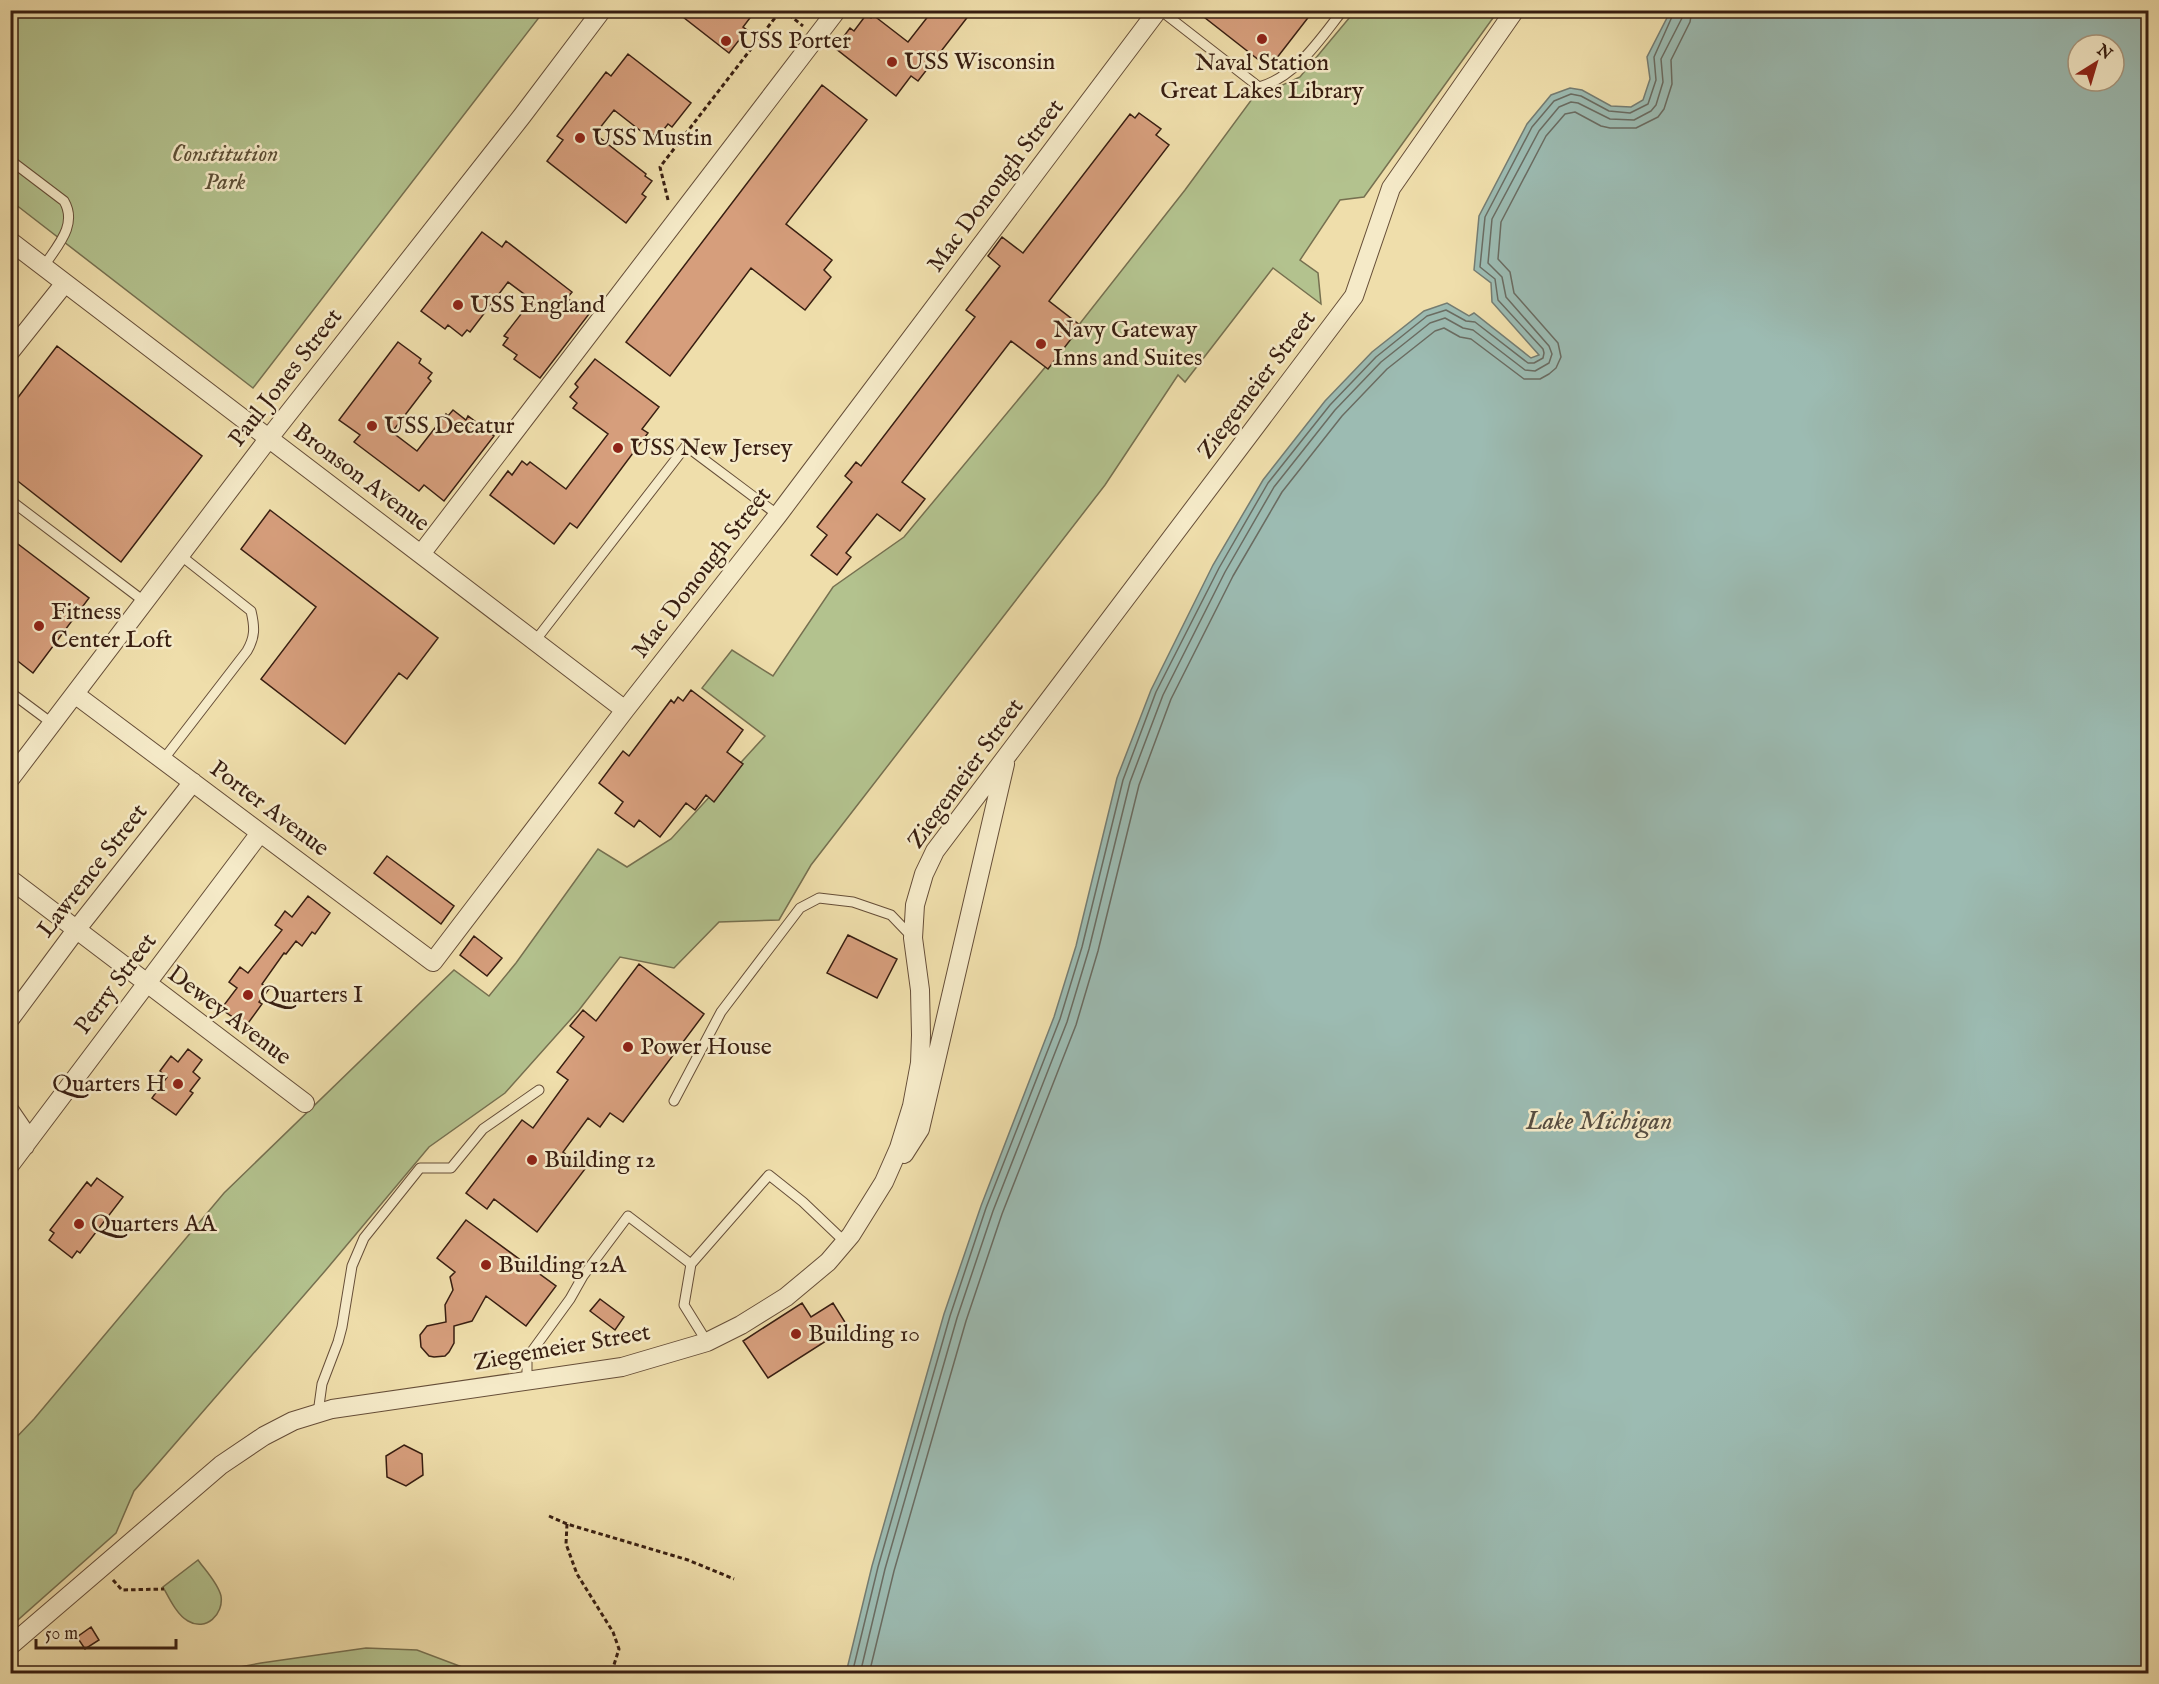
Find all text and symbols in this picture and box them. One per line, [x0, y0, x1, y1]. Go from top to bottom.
place label: USS Porter [738, 26, 851, 57]
marker: Naval Station Great Lakes Library [1255, 32, 1269, 46]
north arrow [2066, 33, 2126, 93]
marker: USS Porter [719, 34, 733, 48]
text: N [2091, 40, 2115, 65]
place label: USS Wisconsin [904, 47, 1056, 78]
place label: Naval Station Great Lakes Library [1160, 48, 1364, 107]
marker: USS Wisconsin [885, 55, 899, 69]
street label: Mac Donough Street [921, 93, 1071, 279]
place label: USS Mustin [592, 123, 713, 154]
marker: USS Mustin [573, 131, 587, 145]
park label: Constitution Park [172, 139, 278, 198]
place label: USS England [470, 290, 605, 321]
marker: USS England [451, 298, 465, 312]
street label: Paul Jones Street [222, 302, 350, 454]
street label: Ziegemeier Street [1191, 304, 1323, 466]
place label: Navy Gateway Inns and Suites [1053, 315, 1203, 374]
marker: Navy Gateway Inns and Suites [1034, 337, 1048, 351]
place label: USS Decatur [384, 411, 515, 442]
street label: Bronson Avenue [287, 417, 435, 539]
marker: USS Decatur [365, 419, 379, 433]
place label: USS New Jersey [630, 433, 793, 464]
marker: USS New Jersey [611, 441, 625, 455]
street label: Mac Donough Street [625, 481, 779, 665]
place label: Fitness Center Loft [51, 597, 172, 656]
marker: Fitness Center Loft [32, 619, 46, 633]
street label: Ziegemeier Street [901, 693, 1031, 855]
street label: Porter Avenue [203, 754, 335, 864]
street label: Lawrence Street [31, 798, 155, 944]
street label: Perry Street [68, 927, 164, 1041]
street label: Dewey Avenue [161, 959, 297, 1073]
place label: Quarters I [260, 980, 363, 1011]
marker: Quarters I [241, 988, 255, 1002]
place label: Power House [640, 1032, 772, 1063]
marker: Power House [621, 1040, 635, 1054]
place label: Quarters H [52, 1069, 166, 1100]
marker: Quarters H [171, 1077, 185, 1091]
water label: Lake Michigan [1525, 1105, 1672, 1139]
place label: Building 12 [544, 1145, 656, 1176]
marker: Building 12 [525, 1153, 539, 1167]
place label: Quarters AA [91, 1209, 217, 1240]
marker: Quarters AA [72, 1217, 86, 1231]
place label: Building 12A [498, 1250, 627, 1281]
marker: Building 12A [479, 1258, 493, 1272]
street label: Ziegemeier Street [471, 1317, 653, 1379]
place label: Building 10 [808, 1319, 920, 1350]
marker: Building 10 [789, 1327, 803, 1341]
scale bar [36, 1612, 176, 1650]
text: 50 m [45, 1623, 78, 1646]

